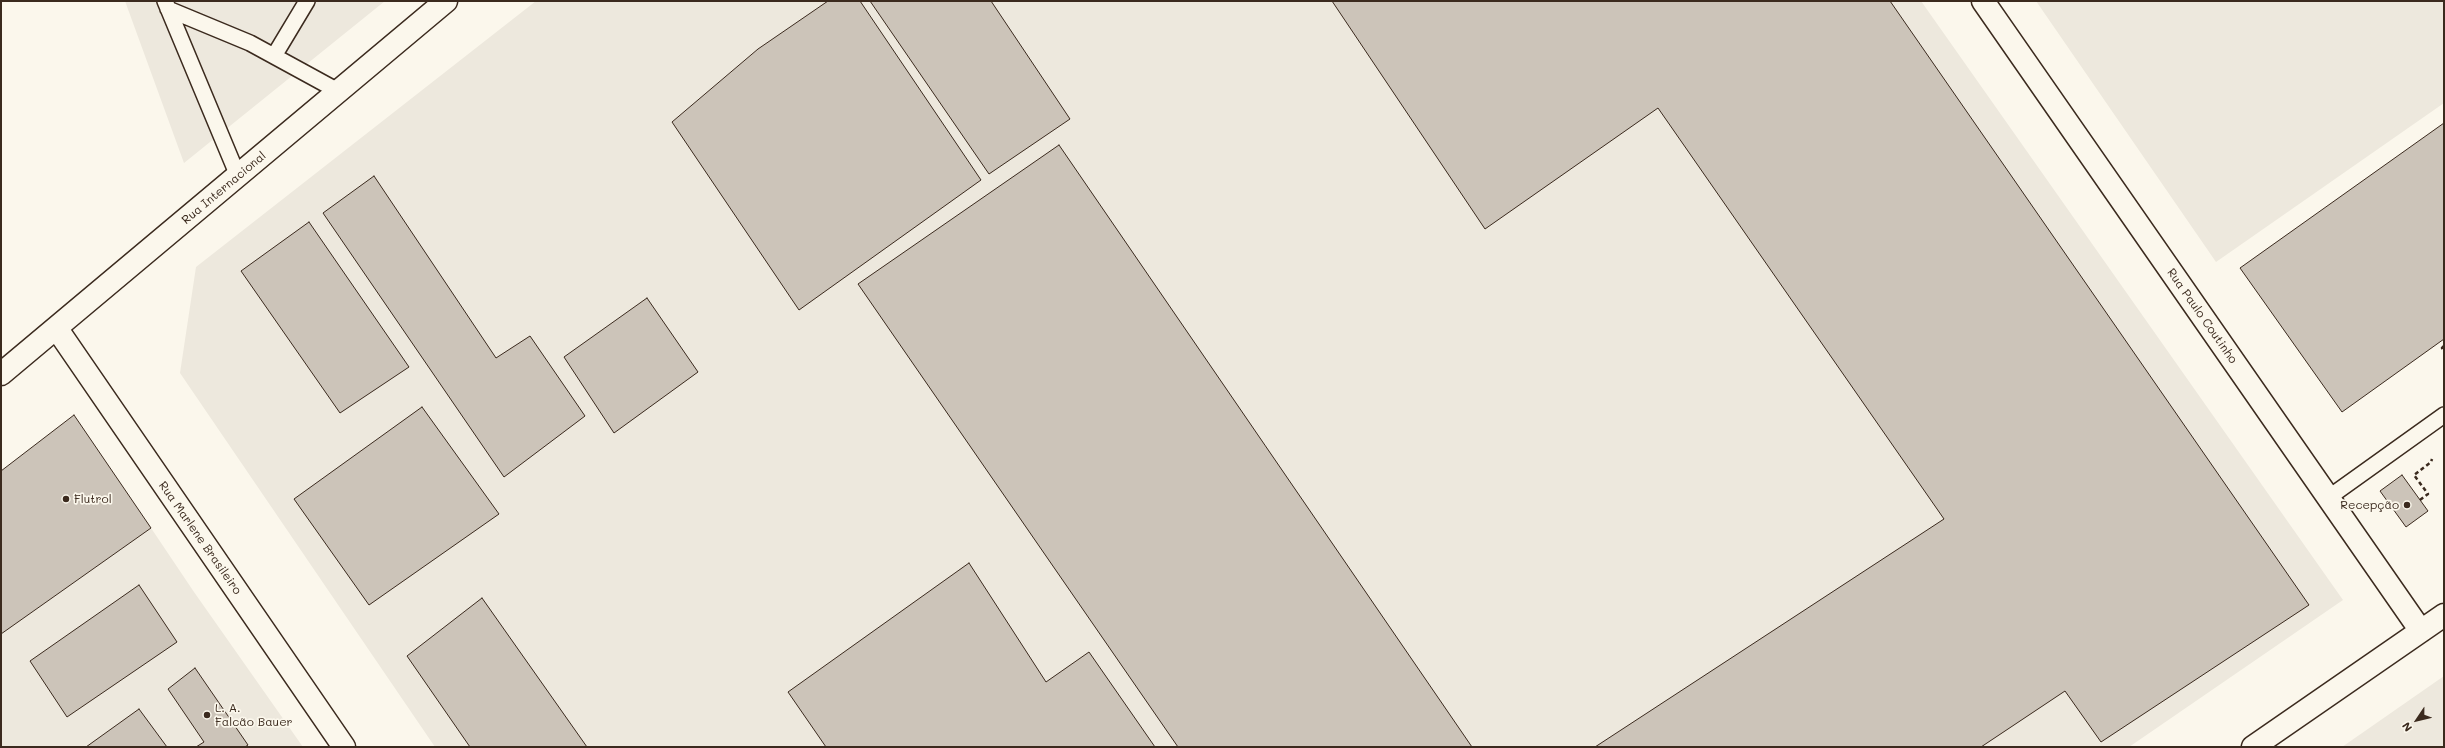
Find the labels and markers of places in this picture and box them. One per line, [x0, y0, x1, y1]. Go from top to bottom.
place label: Flutrol [74, 492, 112, 506]
marker: Flutrol [61, 494, 71, 504]
place label: Recepção [2340, 498, 2399, 512]
marker: Recepção [2402, 500, 2412, 510]
place label: L. A. Falcão Bauer [215, 701, 293, 729]
marker: L. A. Falcão Bauer [202, 710, 212, 720]

